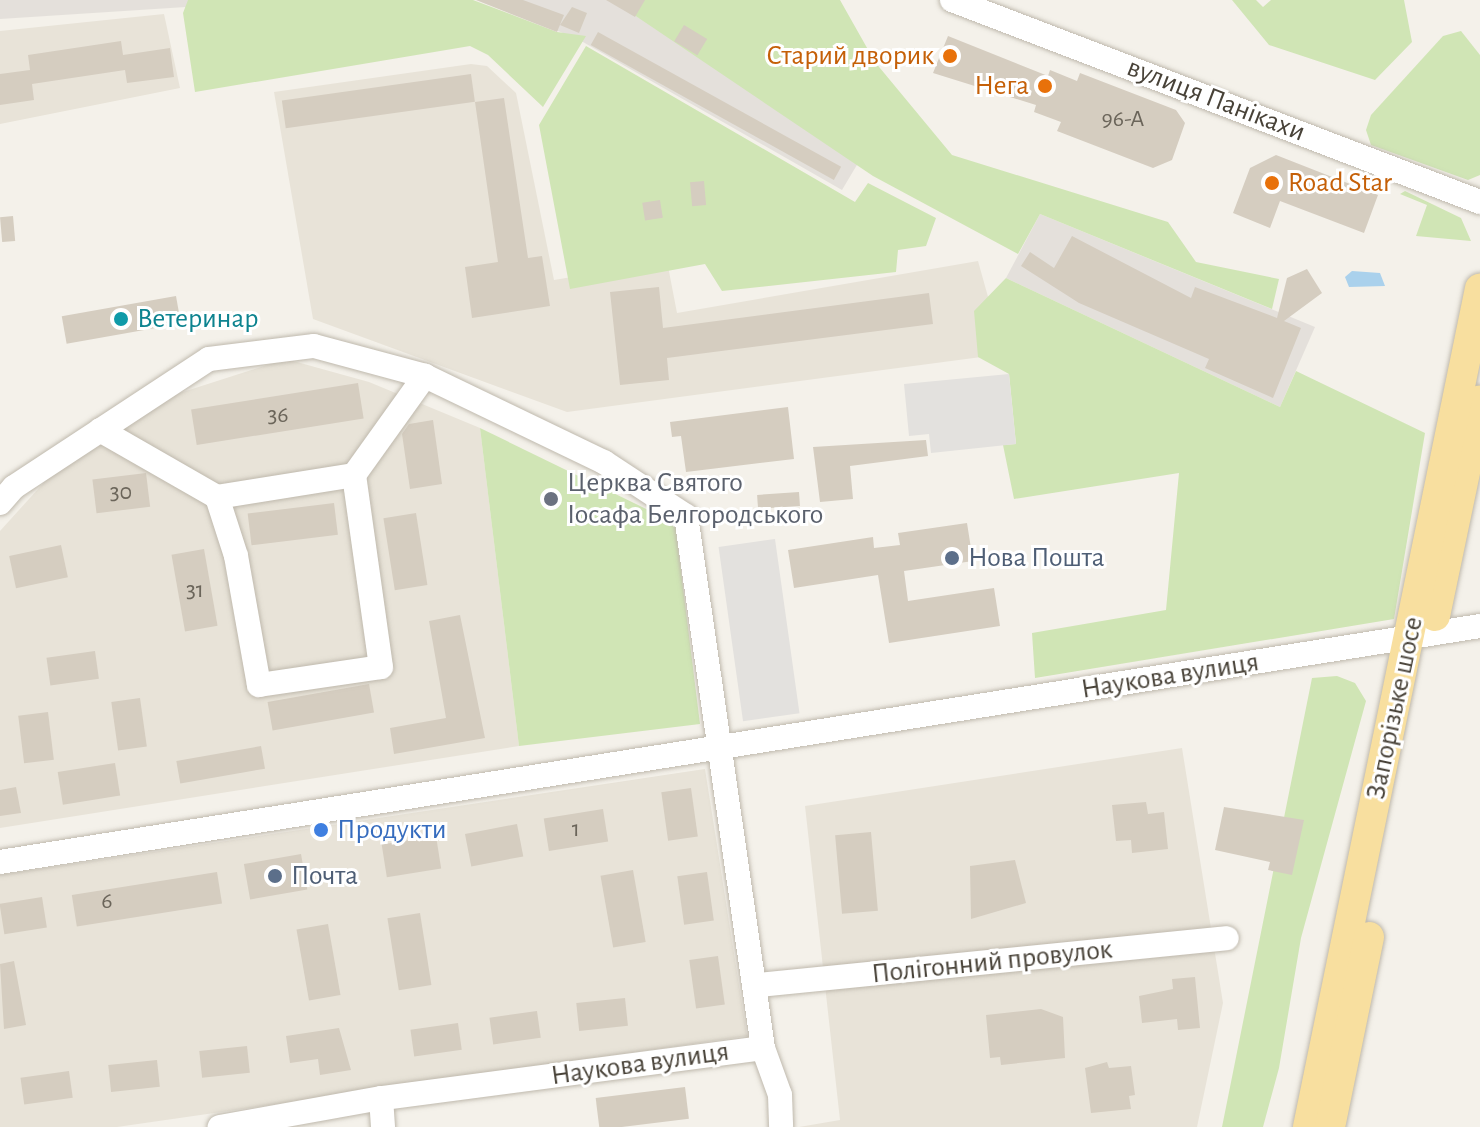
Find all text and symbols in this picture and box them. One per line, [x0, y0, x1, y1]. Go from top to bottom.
place label: Старий дворик [766, 39, 934, 73]
marker: Старий дворик [941, 47, 959, 65]
street label: вулиця Панікахи [1122, 51, 1310, 149]
place label: Нега [974, 69, 1029, 103]
marker: Нега [1036, 77, 1054, 95]
house number: 96-А [1102, 106, 1144, 134]
place label: Road Star [1288, 166, 1392, 200]
marker: Road Star [1263, 174, 1281, 192]
place label: Ветеринар [137, 302, 259, 336]
marker: Ветеринар [112, 310, 130, 328]
house number: 36 [267, 402, 289, 430]
place label: Церква Святого Іосафа Белгородського [567, 466, 823, 532]
house number: 30 [110, 479, 132, 507]
marker: Церква Святого Іосафа Белгородського [542, 490, 560, 508]
place label: Нова Пошта [968, 541, 1105, 575]
marker: Нова Пошта [943, 549, 961, 567]
house number: 31 [186, 577, 204, 605]
street label: Запорізьке шосе [1359, 614, 1431, 802]
street label: Наукова вулиця [1079, 645, 1261, 707]
place label: Продукти [337, 813, 447, 847]
house number: 1 [572, 816, 580, 844]
marker: Продукти [312, 821, 330, 839]
place label: Почта [291, 859, 358, 893]
marker: Почта [266, 867, 284, 885]
house number: 6 [101, 888, 113, 916]
street label: Полігонний провулок [870, 933, 1114, 991]
street label: Наукова вулиця [549, 1035, 731, 1093]

